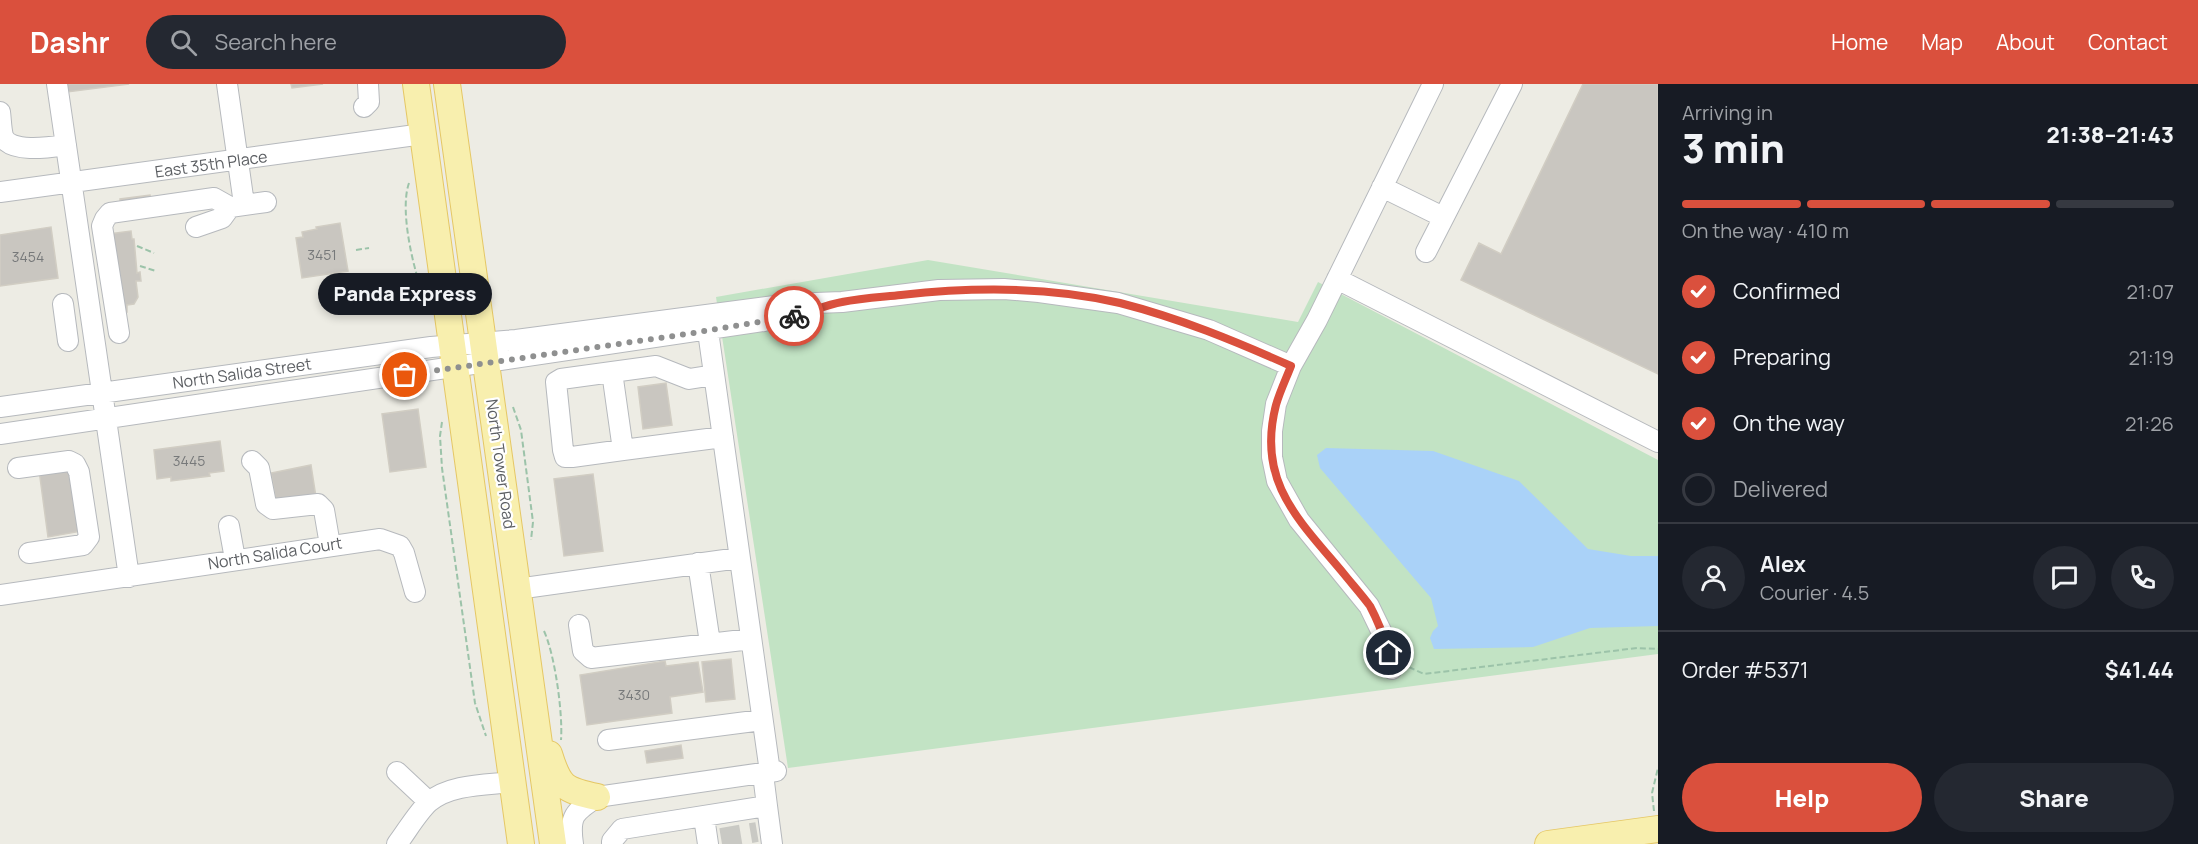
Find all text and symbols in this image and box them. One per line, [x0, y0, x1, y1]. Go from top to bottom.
search box [146, 15, 566, 69]
text: Dashr [30, 23, 110, 61]
icon: search [167, 26, 200, 59]
text: Search here [215, 27, 337, 57]
text: Home [1831, 28, 1888, 56]
text: Map [1921, 28, 1963, 56]
text: About [1996, 28, 2055, 56]
text: Contact [2088, 28, 2168, 56]
text: Arriving in [1682, 99, 1773, 126]
text: 21:38–21:43 [2047, 120, 2174, 150]
text: 3 min [1682, 121, 1785, 175]
street label: East 35th Place [153, 145, 269, 183]
text: On the way · 410 m [1682, 217, 1849, 244]
house number: 3451 [307, 245, 337, 264]
house number: 3454 [12, 247, 44, 266]
callout: Panda Express [318, 273, 492, 315]
icon: check [1682, 275, 1715, 308]
text: Confirmed [1733, 276, 1841, 306]
text: 21:07 [2127, 278, 2174, 305]
text: Panda Express [334, 280, 476, 307]
courier [764, 286, 824, 346]
icon: bike [778, 300, 811, 333]
icon: check [1682, 341, 1715, 374]
text: Preparing [1733, 342, 1831, 372]
text: 21:19 [2129, 344, 2174, 371]
pin [379, 349, 430, 400]
street label: North Salida Street [171, 352, 313, 394]
icon: bag [388, 358, 421, 391]
street label: North Tower Road [481, 398, 521, 530]
icon: check [1682, 407, 1715, 440]
text: On the way [1733, 408, 1845, 438]
text: 21:26 [2125, 410, 2174, 437]
house number: 3445 [173, 451, 205, 470]
text: Delivered [1733, 474, 1828, 504]
street label: North Salida Court [206, 532, 344, 574]
button: person [1682, 546, 1745, 609]
button: chat [2033, 546, 2096, 609]
button: phone [2111, 546, 2174, 609]
text: Alex [1760, 549, 1806, 579]
text: Courier · 4.5 [1760, 579, 1869, 606]
pin [1363, 627, 1414, 678]
icon: home [1372, 636, 1405, 669]
text: Order #5371 [1682, 655, 1809, 685]
text: $41.44 [2105, 655, 2174, 685]
house number: 3430 [618, 685, 650, 704]
button: Help [1682, 763, 1922, 832]
button: Share [1934, 763, 2174, 832]

